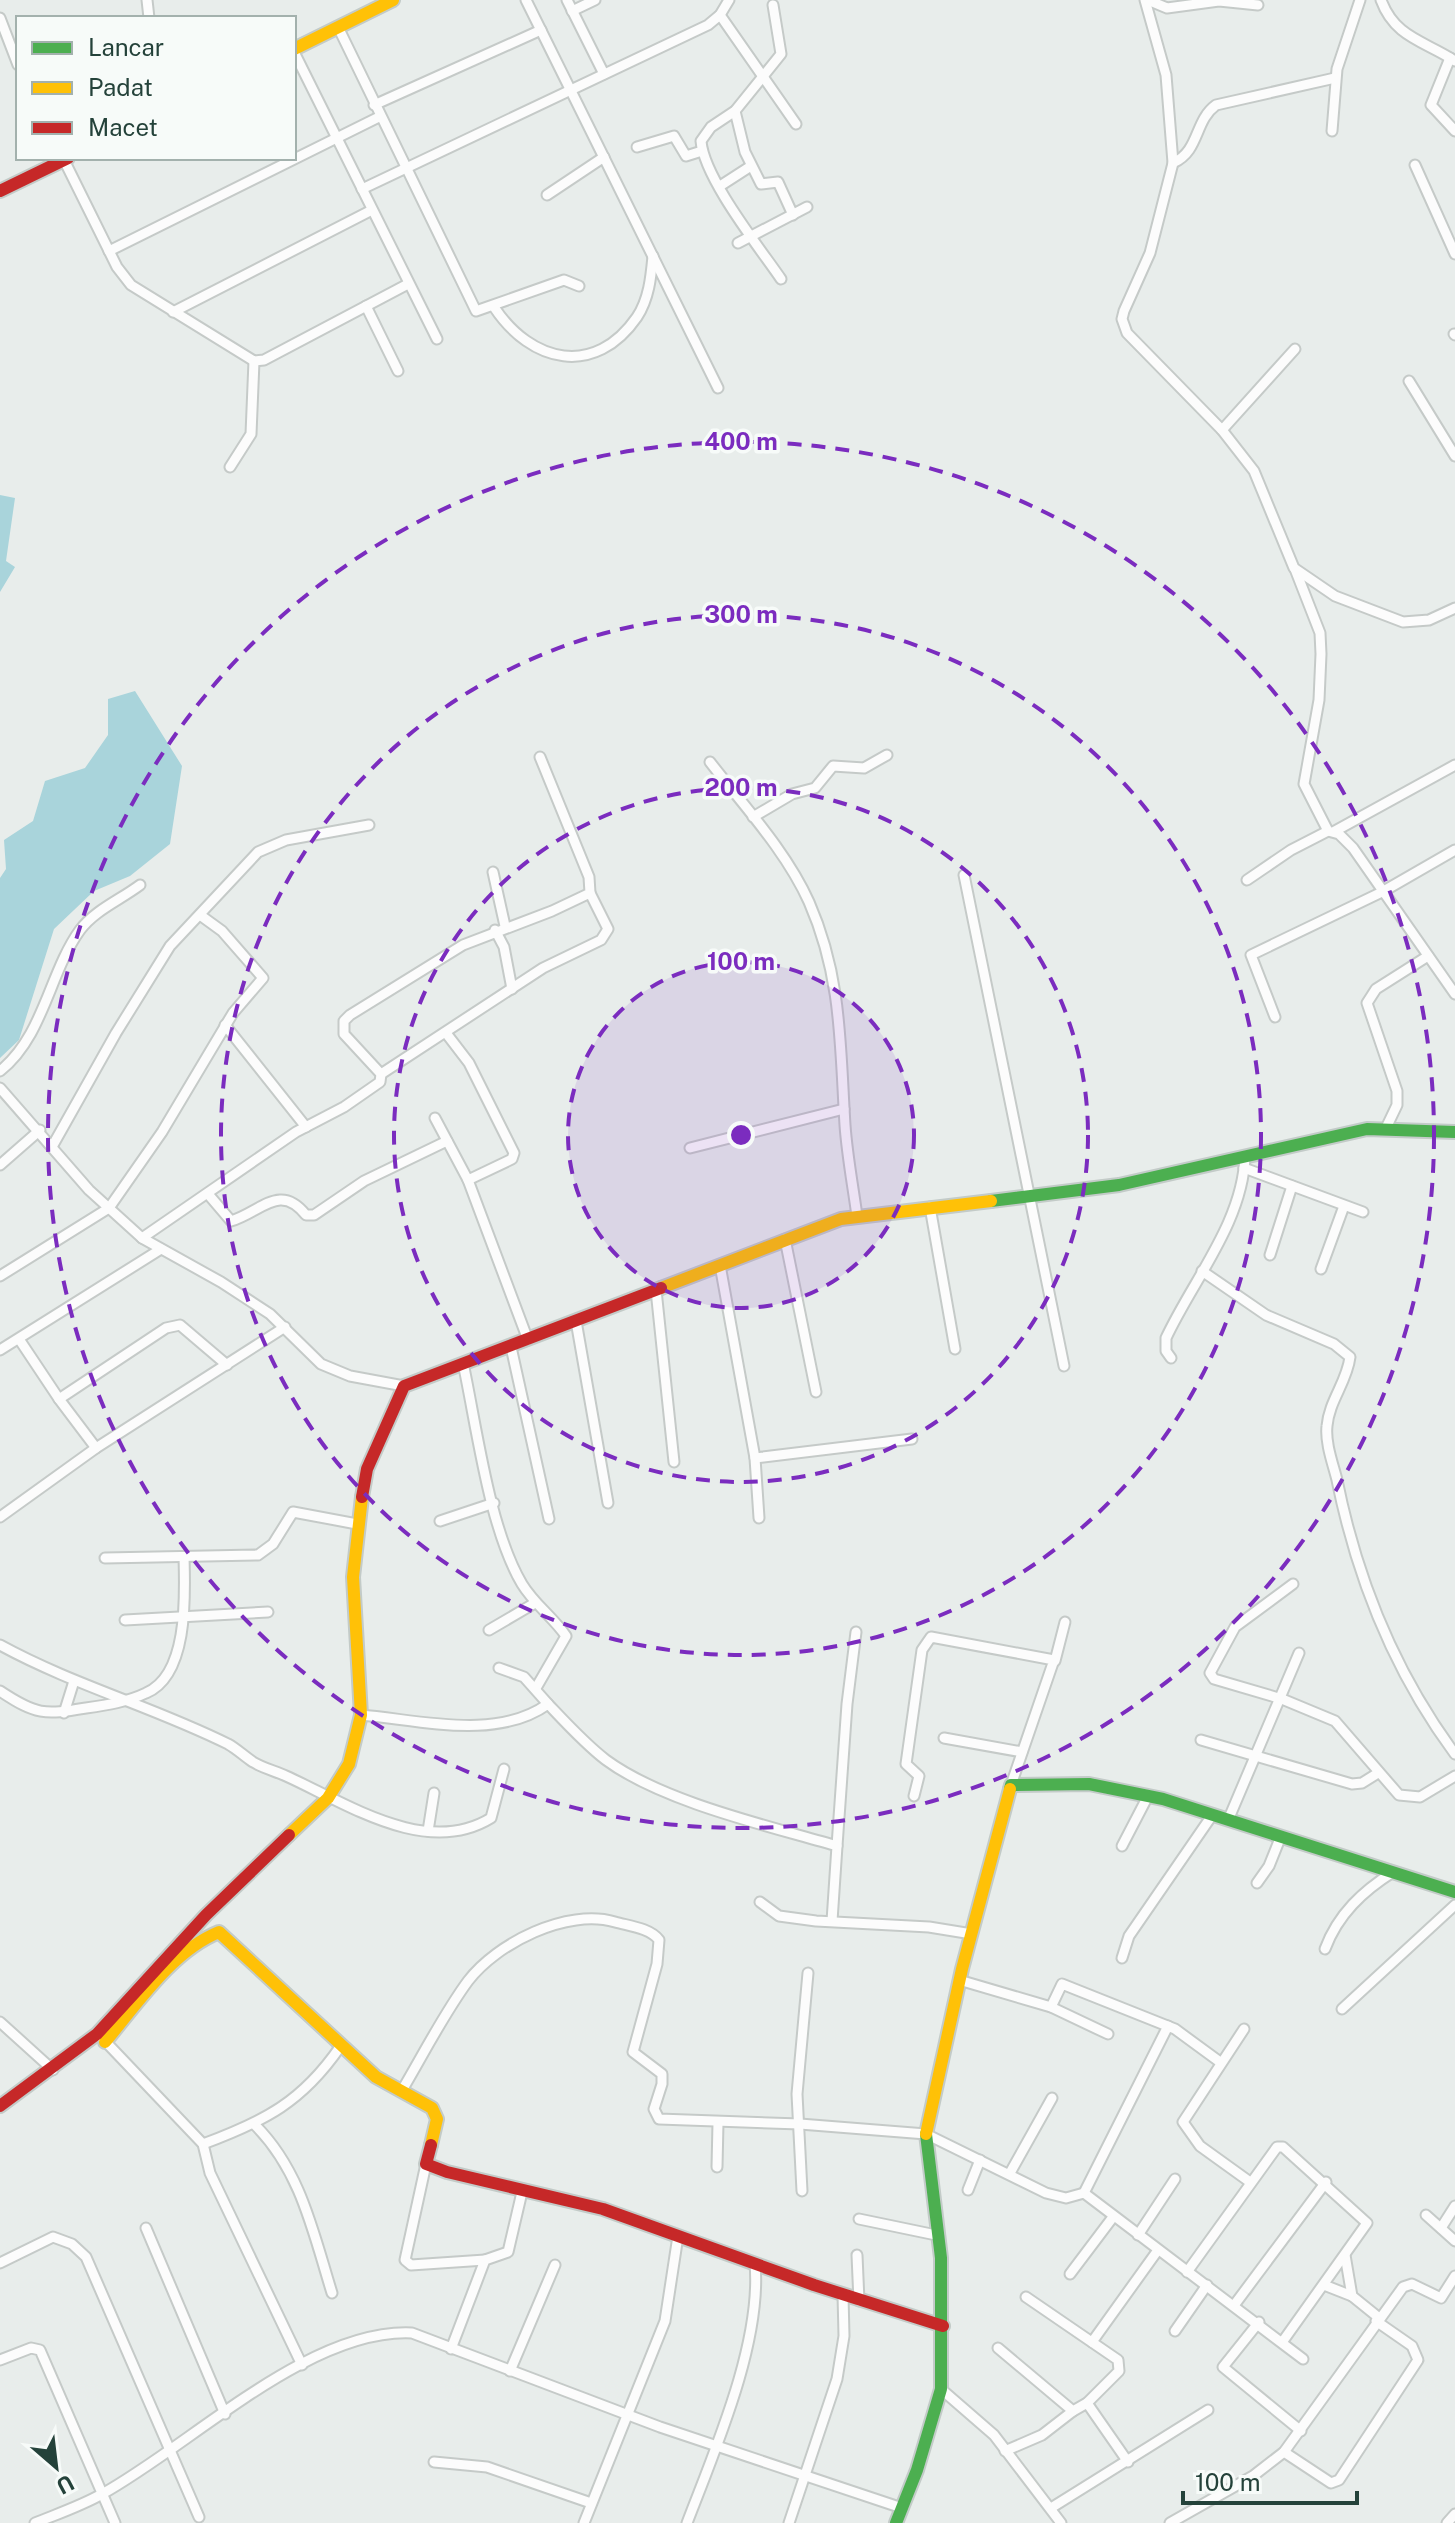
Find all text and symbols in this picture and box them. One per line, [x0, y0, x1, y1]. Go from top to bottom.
legend [16, 16, 296, 160]
text: Lancar [88, 33, 164, 61]
text: Padat [88, 73, 153, 101]
text: Macet [88, 113, 158, 141]
text: 400 m [704, 427, 778, 455]
text: 300 m [704, 600, 778, 628]
text: 200 m [704, 773, 778, 801]
text: 100 m [707, 947, 775, 975]
centre of rings [727, 1121, 755, 1149]
north arrow [16, 2427, 96, 2507]
scale bar [1183, 2455, 1357, 2505]
text: 100 m [1195, 2468, 1261, 2496]
text: U [52, 2469, 79, 2500]

